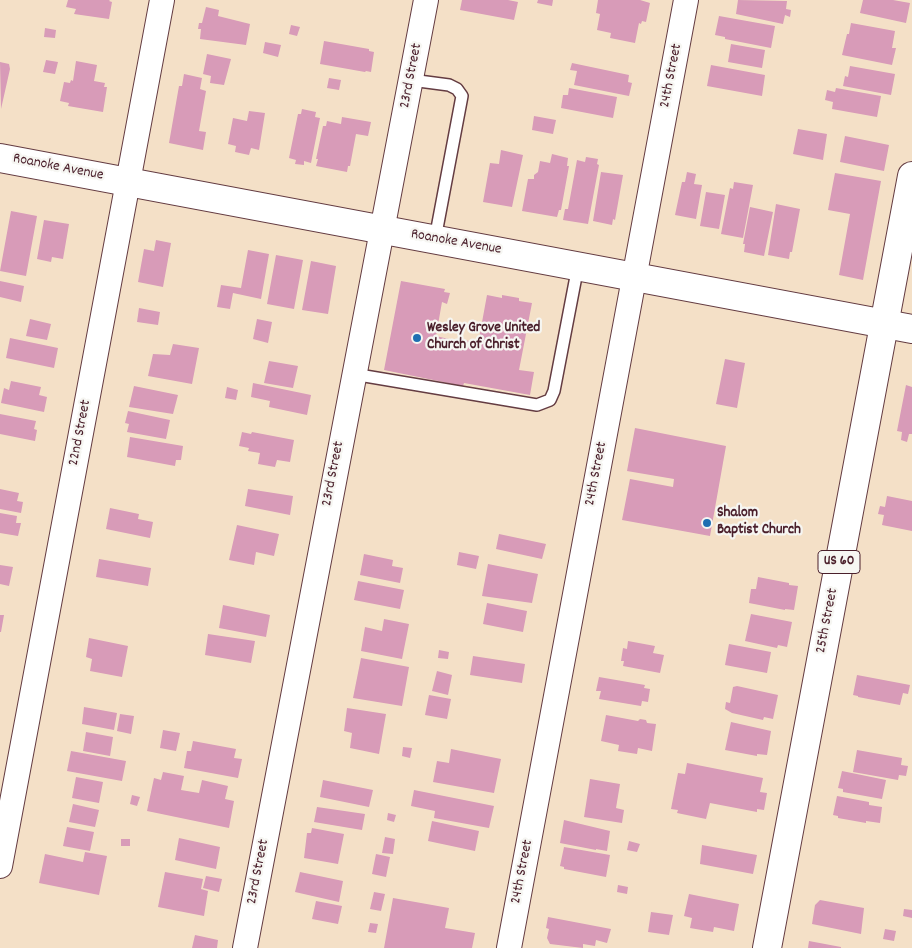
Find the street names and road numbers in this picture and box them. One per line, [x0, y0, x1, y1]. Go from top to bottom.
street label: 23rd Street [397, 42, 427, 110]
street label: 24th Street [657, 42, 687, 110]
street label: Roanoke Avenue [11, 150, 105, 186]
street label: Roanoke Avenue [409, 226, 503, 260]
street label: 22nd Street [66, 398, 96, 468]
street label: 23rd Street [319, 440, 349, 508]
street label: 24th Street [582, 440, 612, 508]
road number: US 60 [818, 550, 860, 574]
street label: 25th Street [813, 587, 843, 655]
street label: 23rd Street [244, 838, 274, 906]
street label: 24th Street [508, 838, 538, 906]

